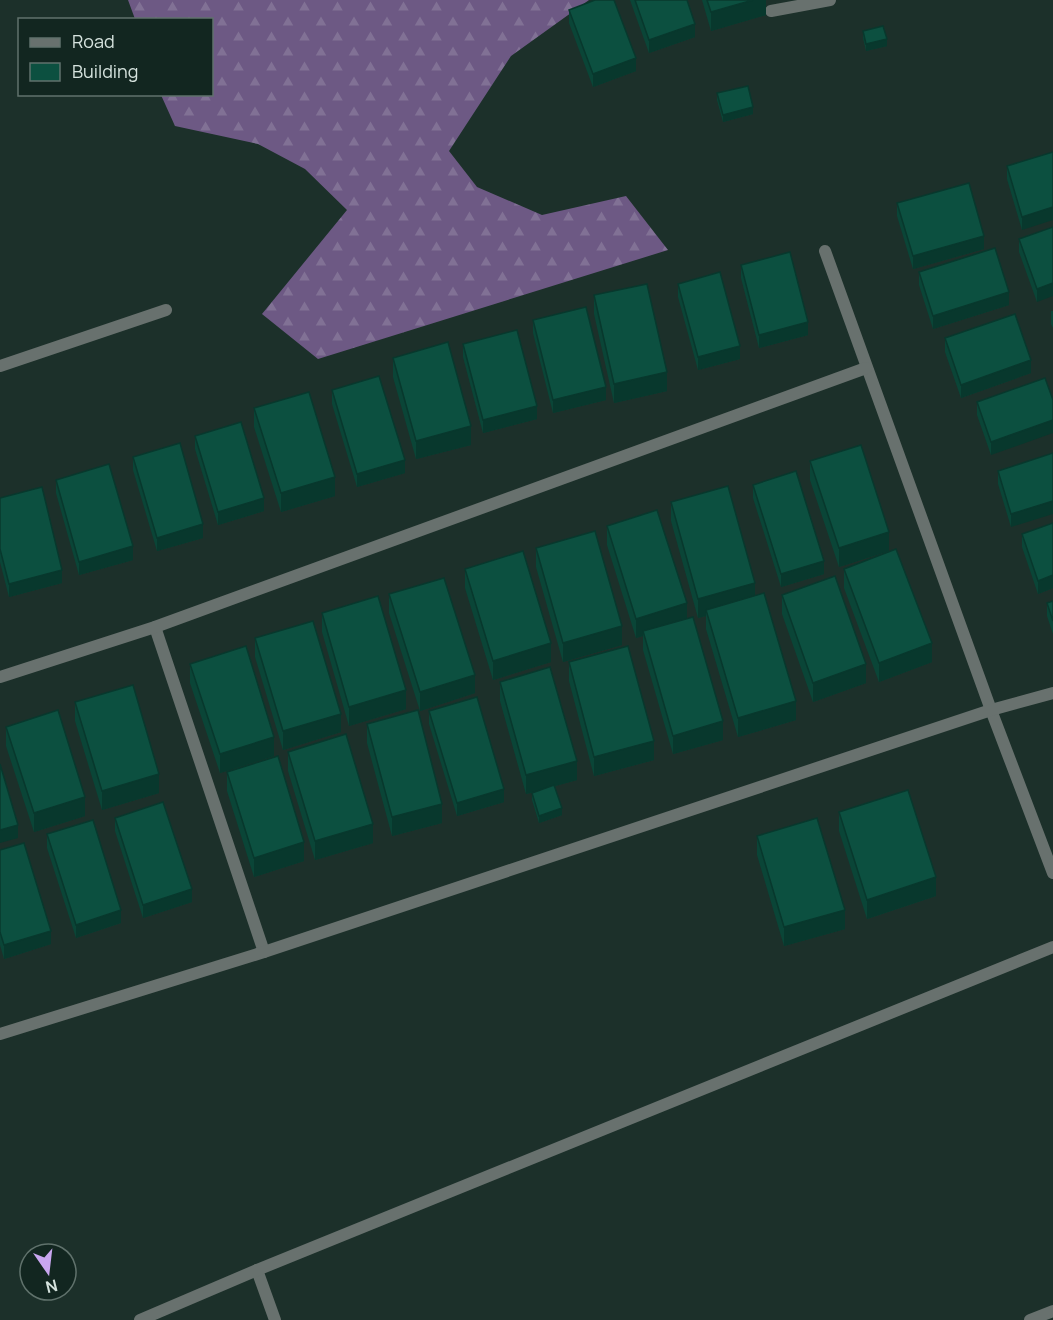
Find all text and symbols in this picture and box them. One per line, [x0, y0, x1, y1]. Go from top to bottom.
legend [18, 18, 213, 96]
text: Road [72, 29, 115, 53]
text: Building [72, 59, 138, 83]
north arrow [18, 1242, 78, 1302]
text: N [43, 1274, 60, 1299]

